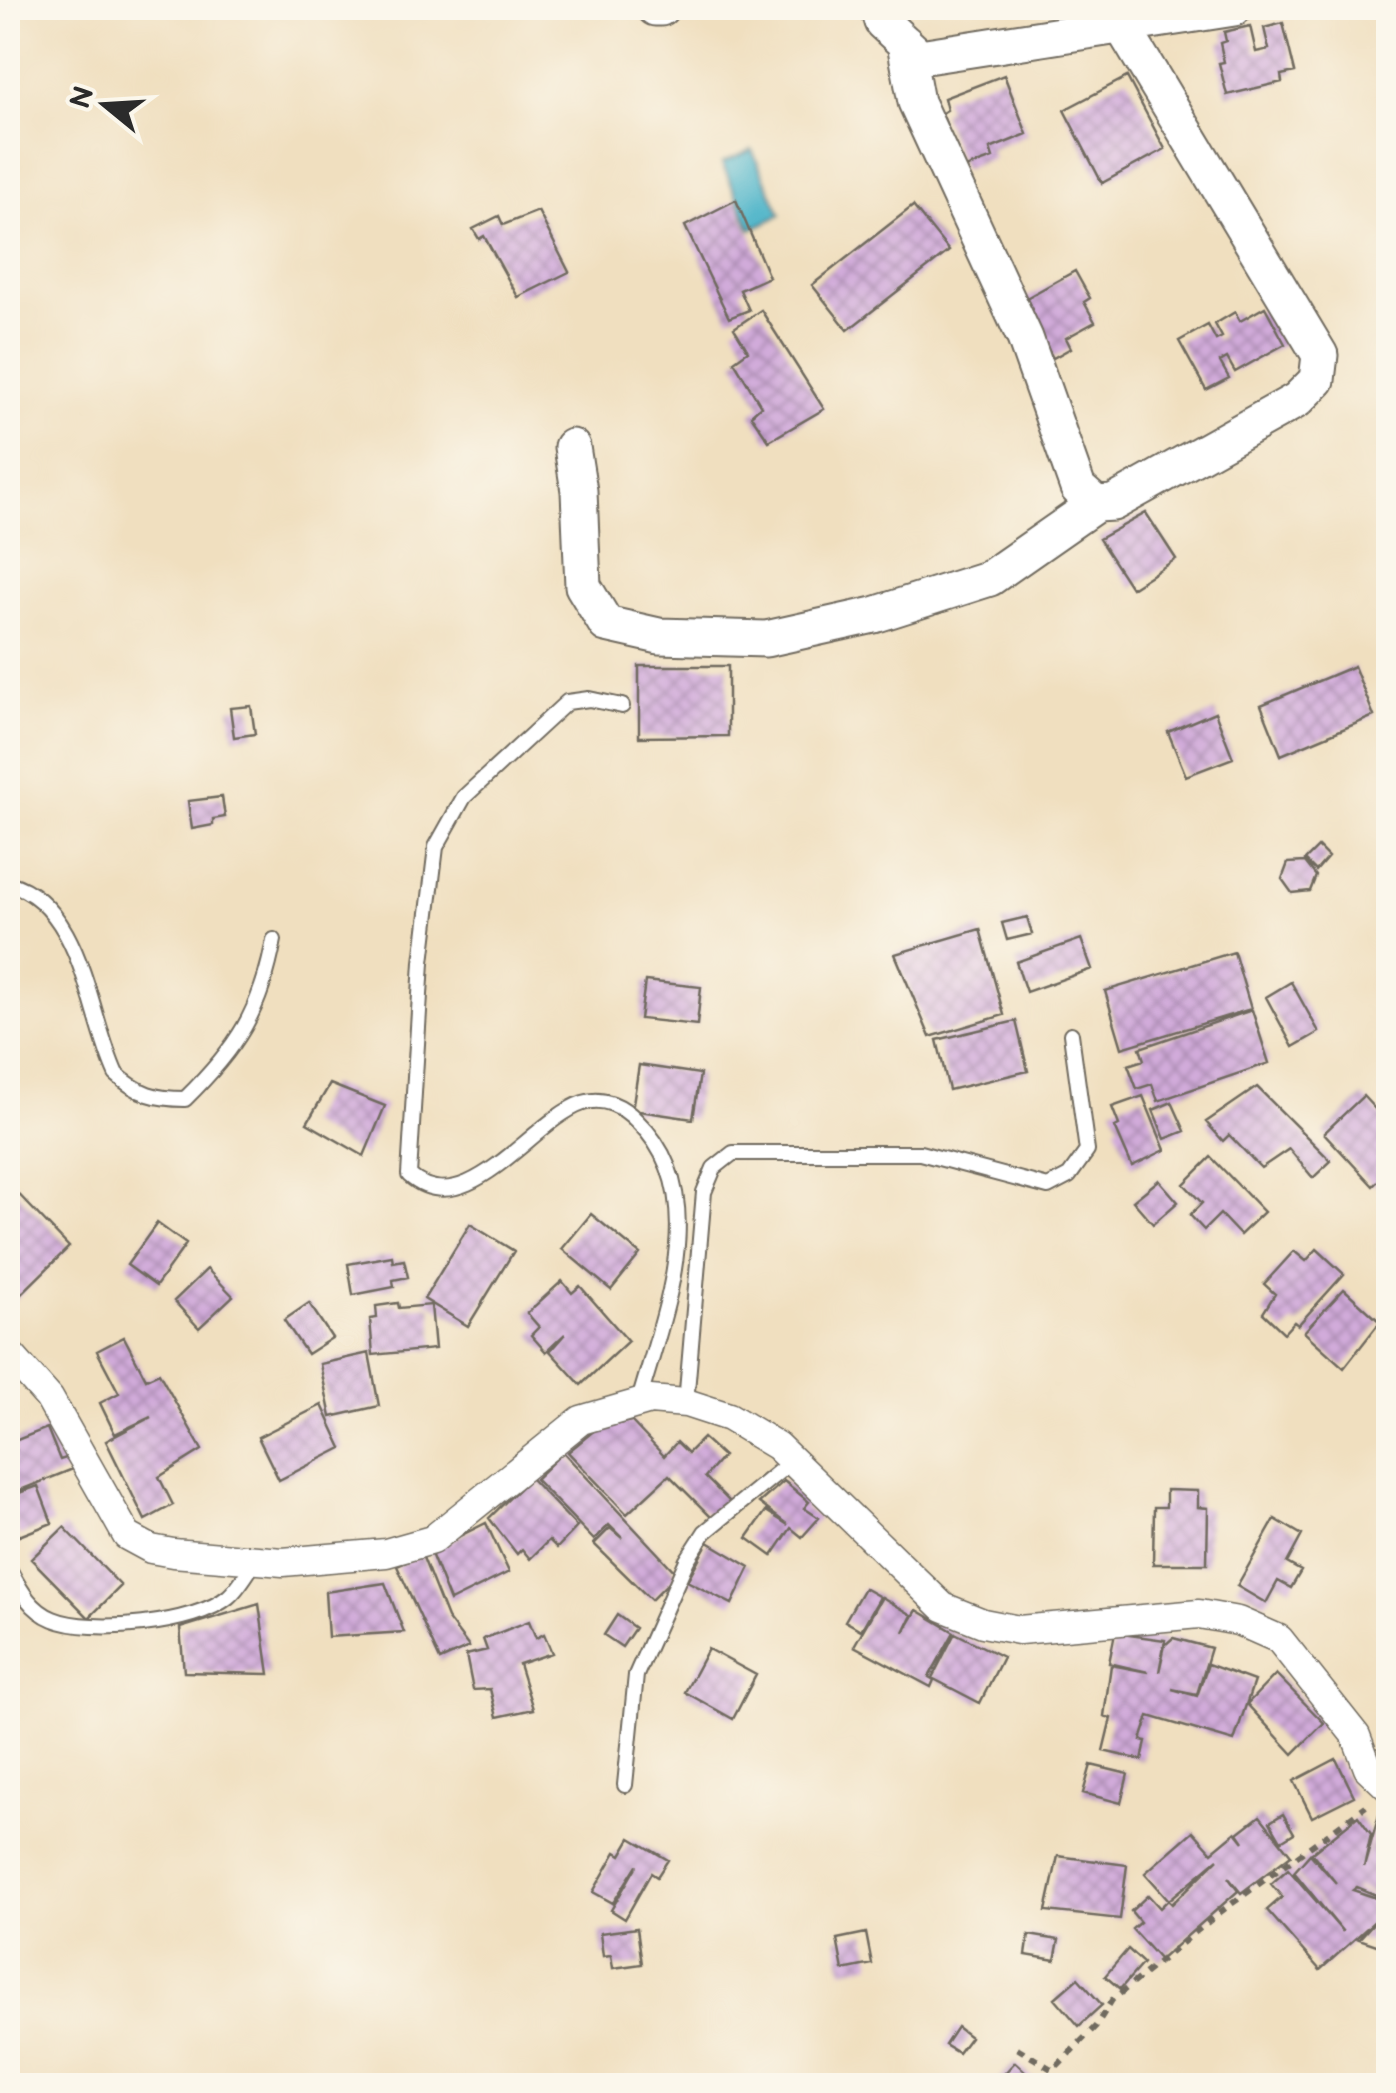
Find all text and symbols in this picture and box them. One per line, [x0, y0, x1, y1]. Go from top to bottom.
north arrow [55, 55, 155, 155]
text: N [64, 83, 102, 113]

